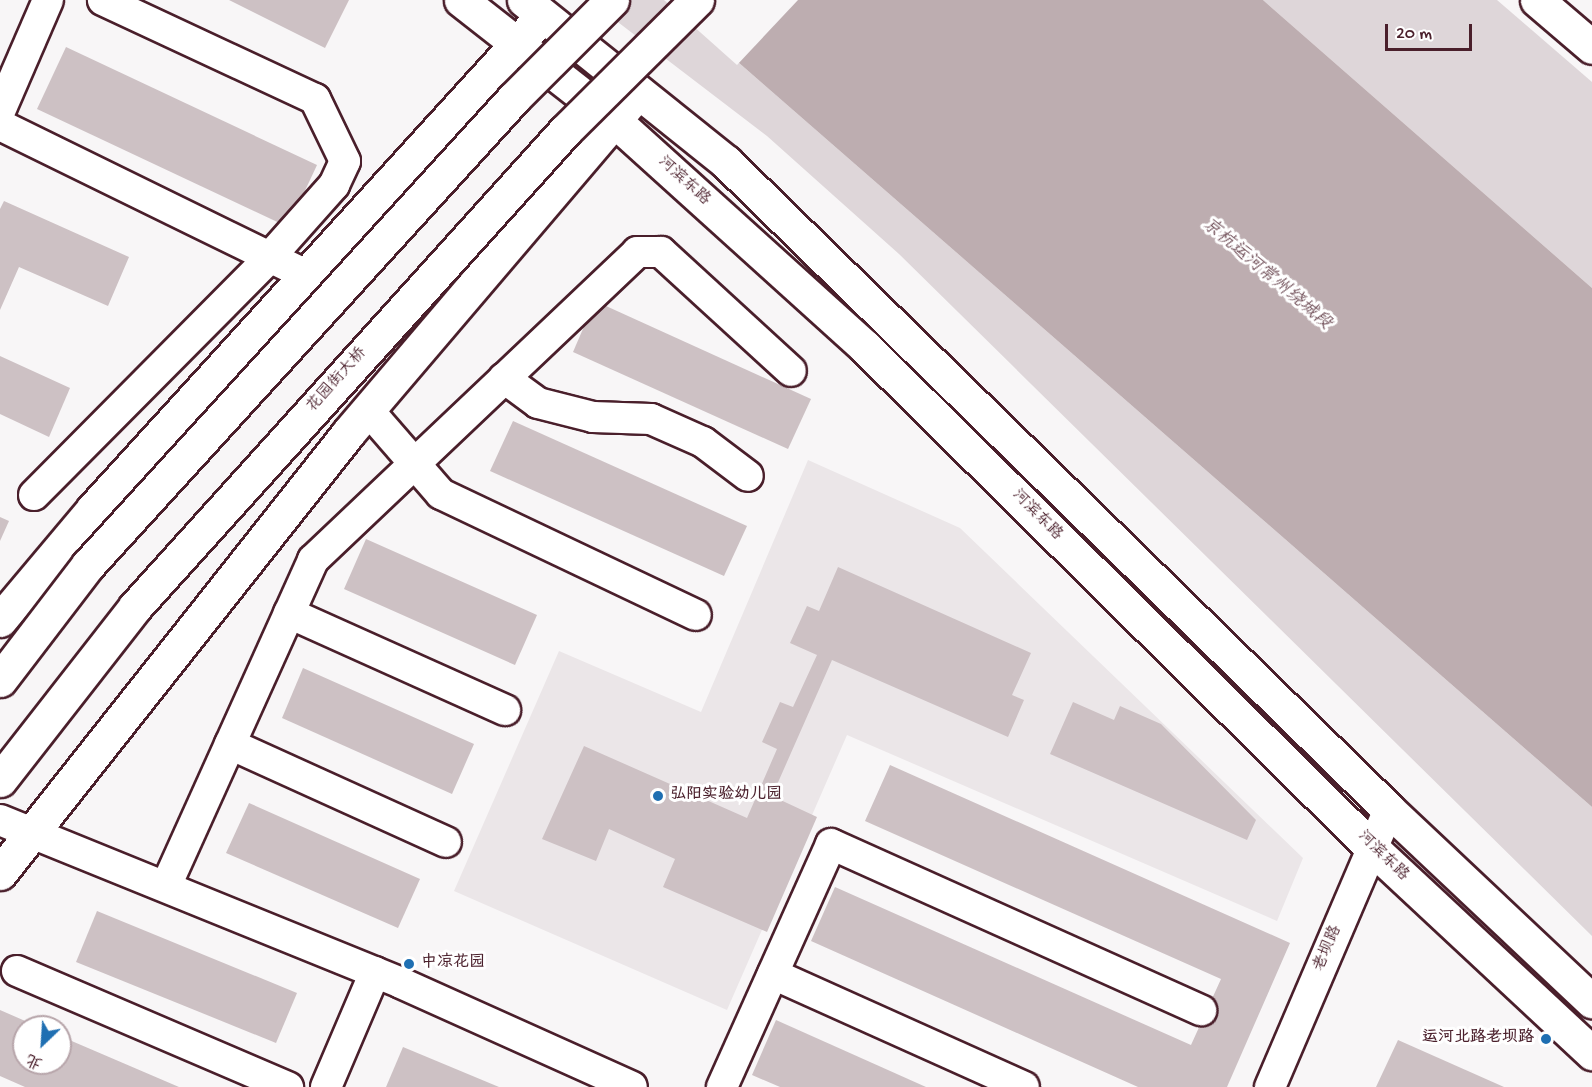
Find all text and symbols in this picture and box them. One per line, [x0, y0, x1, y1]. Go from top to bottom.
scale bar [1388, 12, 1475, 50]
text: 20 m [1396, 24, 1432, 45]
street label: 河滨东路 [653, 153, 713, 211]
water label: 京杭运河常州绕城段 [1197, 215, 1335, 335]
street label: 花园街大桥 [304, 345, 372, 417]
street label: 河滨东路 [1007, 487, 1065, 545]
place label: 弘阳实验幼儿园 [670, 786, 782, 806]
marker: 弘阳实验幼儿园 [651, 789, 665, 803]
street label: 河滨东路 [1352, 828, 1412, 886]
street label: 老坝路 [1311, 923, 1347, 975]
place label: 中凉花园 [421, 954, 485, 974]
marker: 中凉花园 [402, 957, 416, 971]
north arrow [12, 1015, 72, 1075]
place label: 运河北路老坝路 [1422, 1029, 1534, 1049]
marker: 运河北路老坝路 [1539, 1032, 1553, 1046]
text: 北 [24, 1048, 46, 1072]

